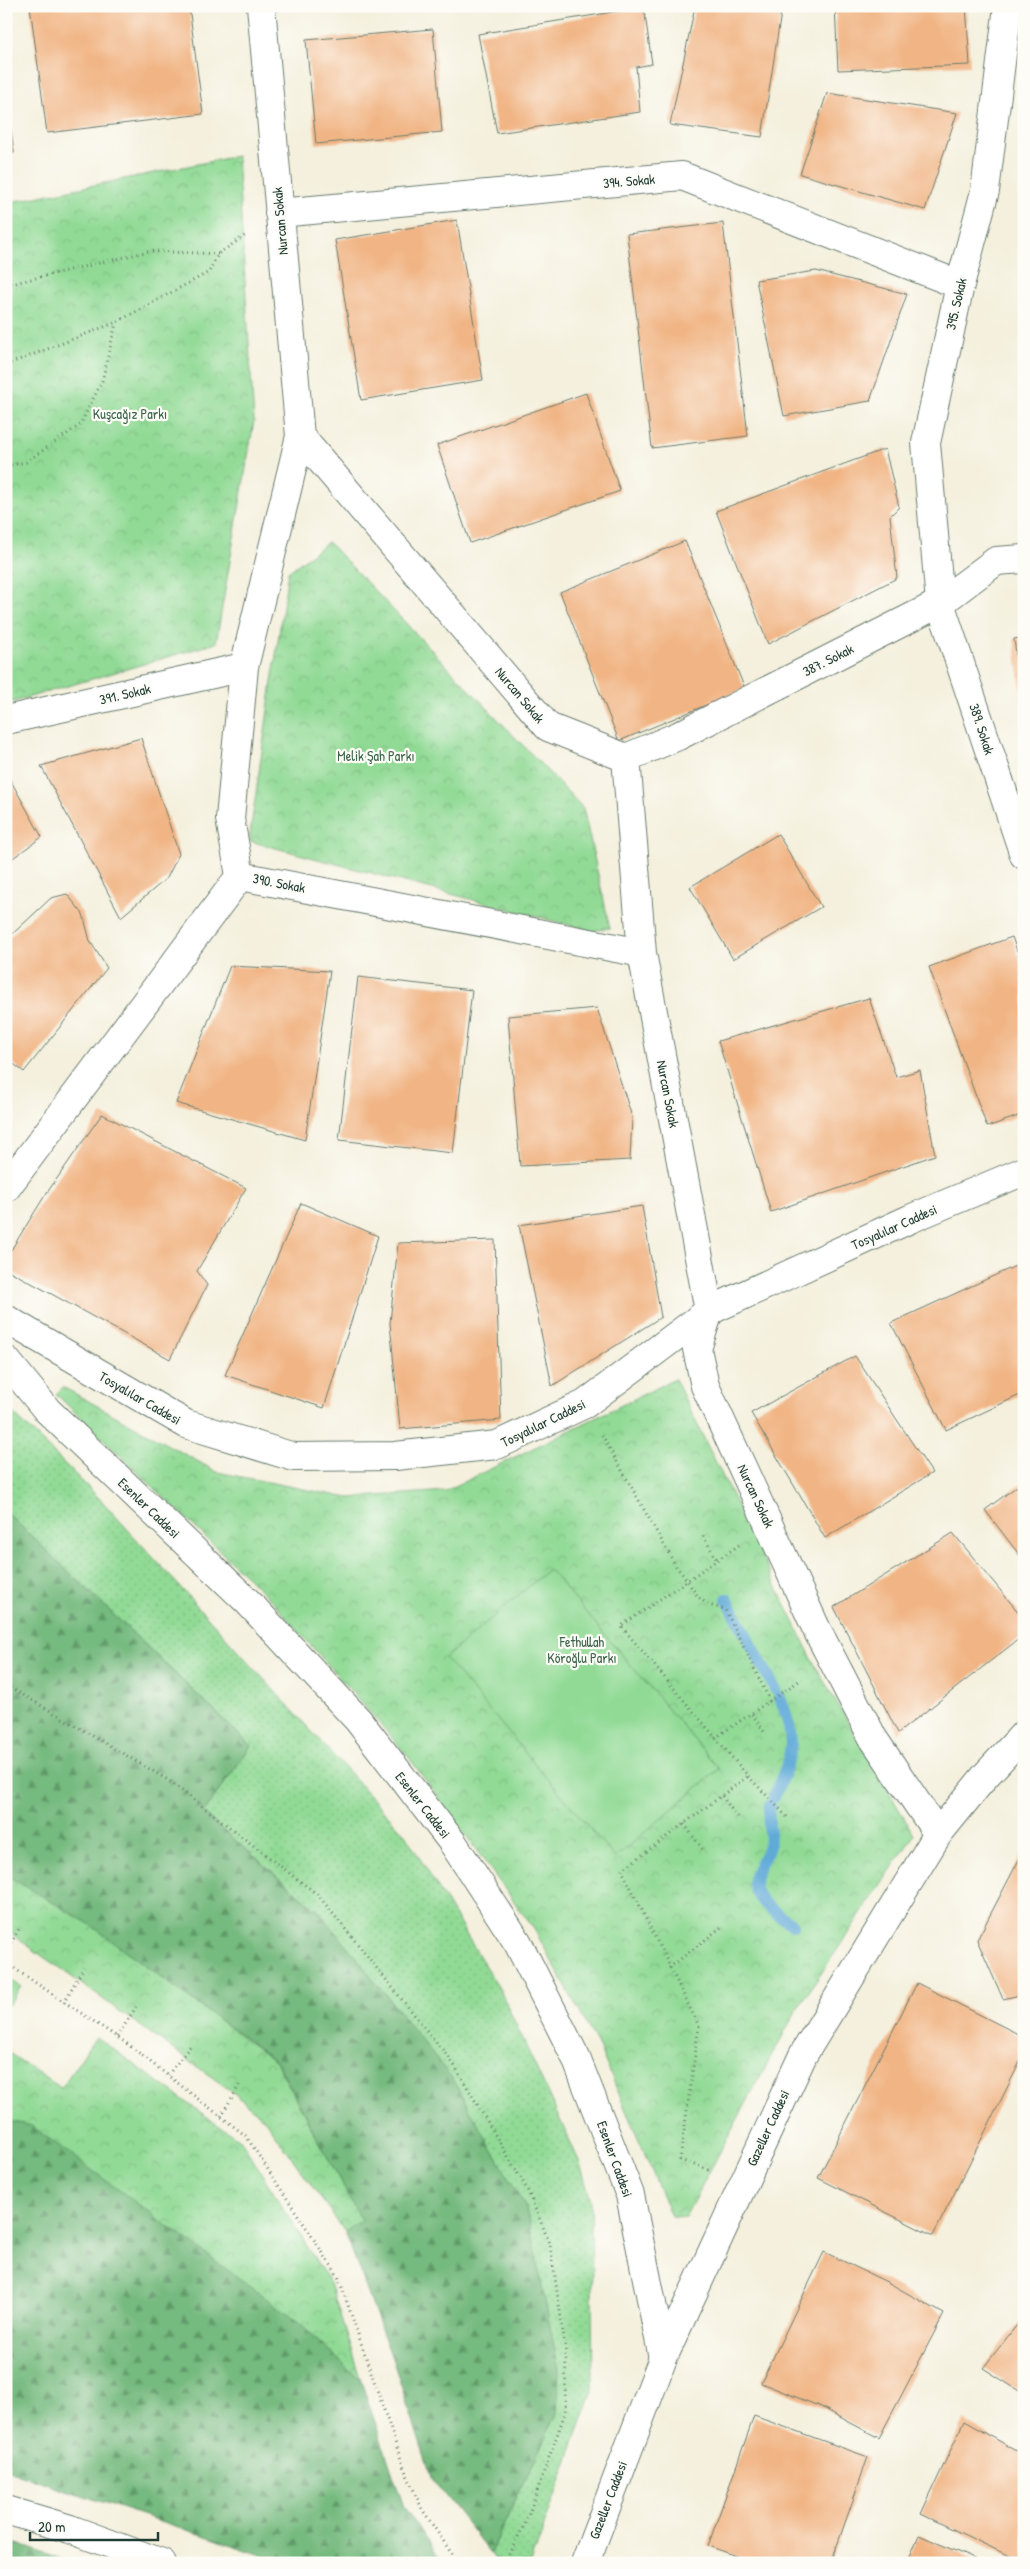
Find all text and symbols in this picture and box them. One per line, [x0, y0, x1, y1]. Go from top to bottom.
street label: 394. Sokak [602, 169, 656, 192]
street label: Nurcan Sokak [267, 186, 292, 256]
street label: 395. Sokak [940, 276, 971, 332]
park label: Kuşcağız Parkı [93, 404, 167, 424]
street label: 387. Sokak [799, 639, 857, 680]
street label: Nurcan Sokak [491, 662, 550, 727]
street label: 391. Sokak [97, 678, 152, 709]
street label: 389. Sokak [965, 701, 1000, 757]
park label: Melik Şah Parkı [337, 746, 415, 765]
street label: 390. Sokak [251, 868, 307, 897]
street label: Nurcan Sokak [653, 1059, 684, 1129]
street label: Tosyalılar Caddesi [848, 1199, 940, 1255]
street label: Tosyalılar Caddesi [95, 1366, 185, 1430]
street label: Tosyalılar Caddesi [497, 1394, 589, 1452]
street label: Nurcan Sokak [733, 1461, 780, 1531]
street label: Esenler Caddesi [114, 1473, 185, 1542]
park label: Fethullah Köroğlu Parkı [547, 1632, 617, 1668]
street label: Esenler Caddesi [391, 1767, 455, 1842]
street label: Gazeller Caddesi [742, 2087, 794, 2169]
street label: Esenler Caddesi [593, 2118, 638, 2199]
street label: Gazeller Caddesi [584, 2458, 631, 2542]
scale bar [30, 2509, 158, 2541]
text: 20 m [38, 2516, 65, 2537]

